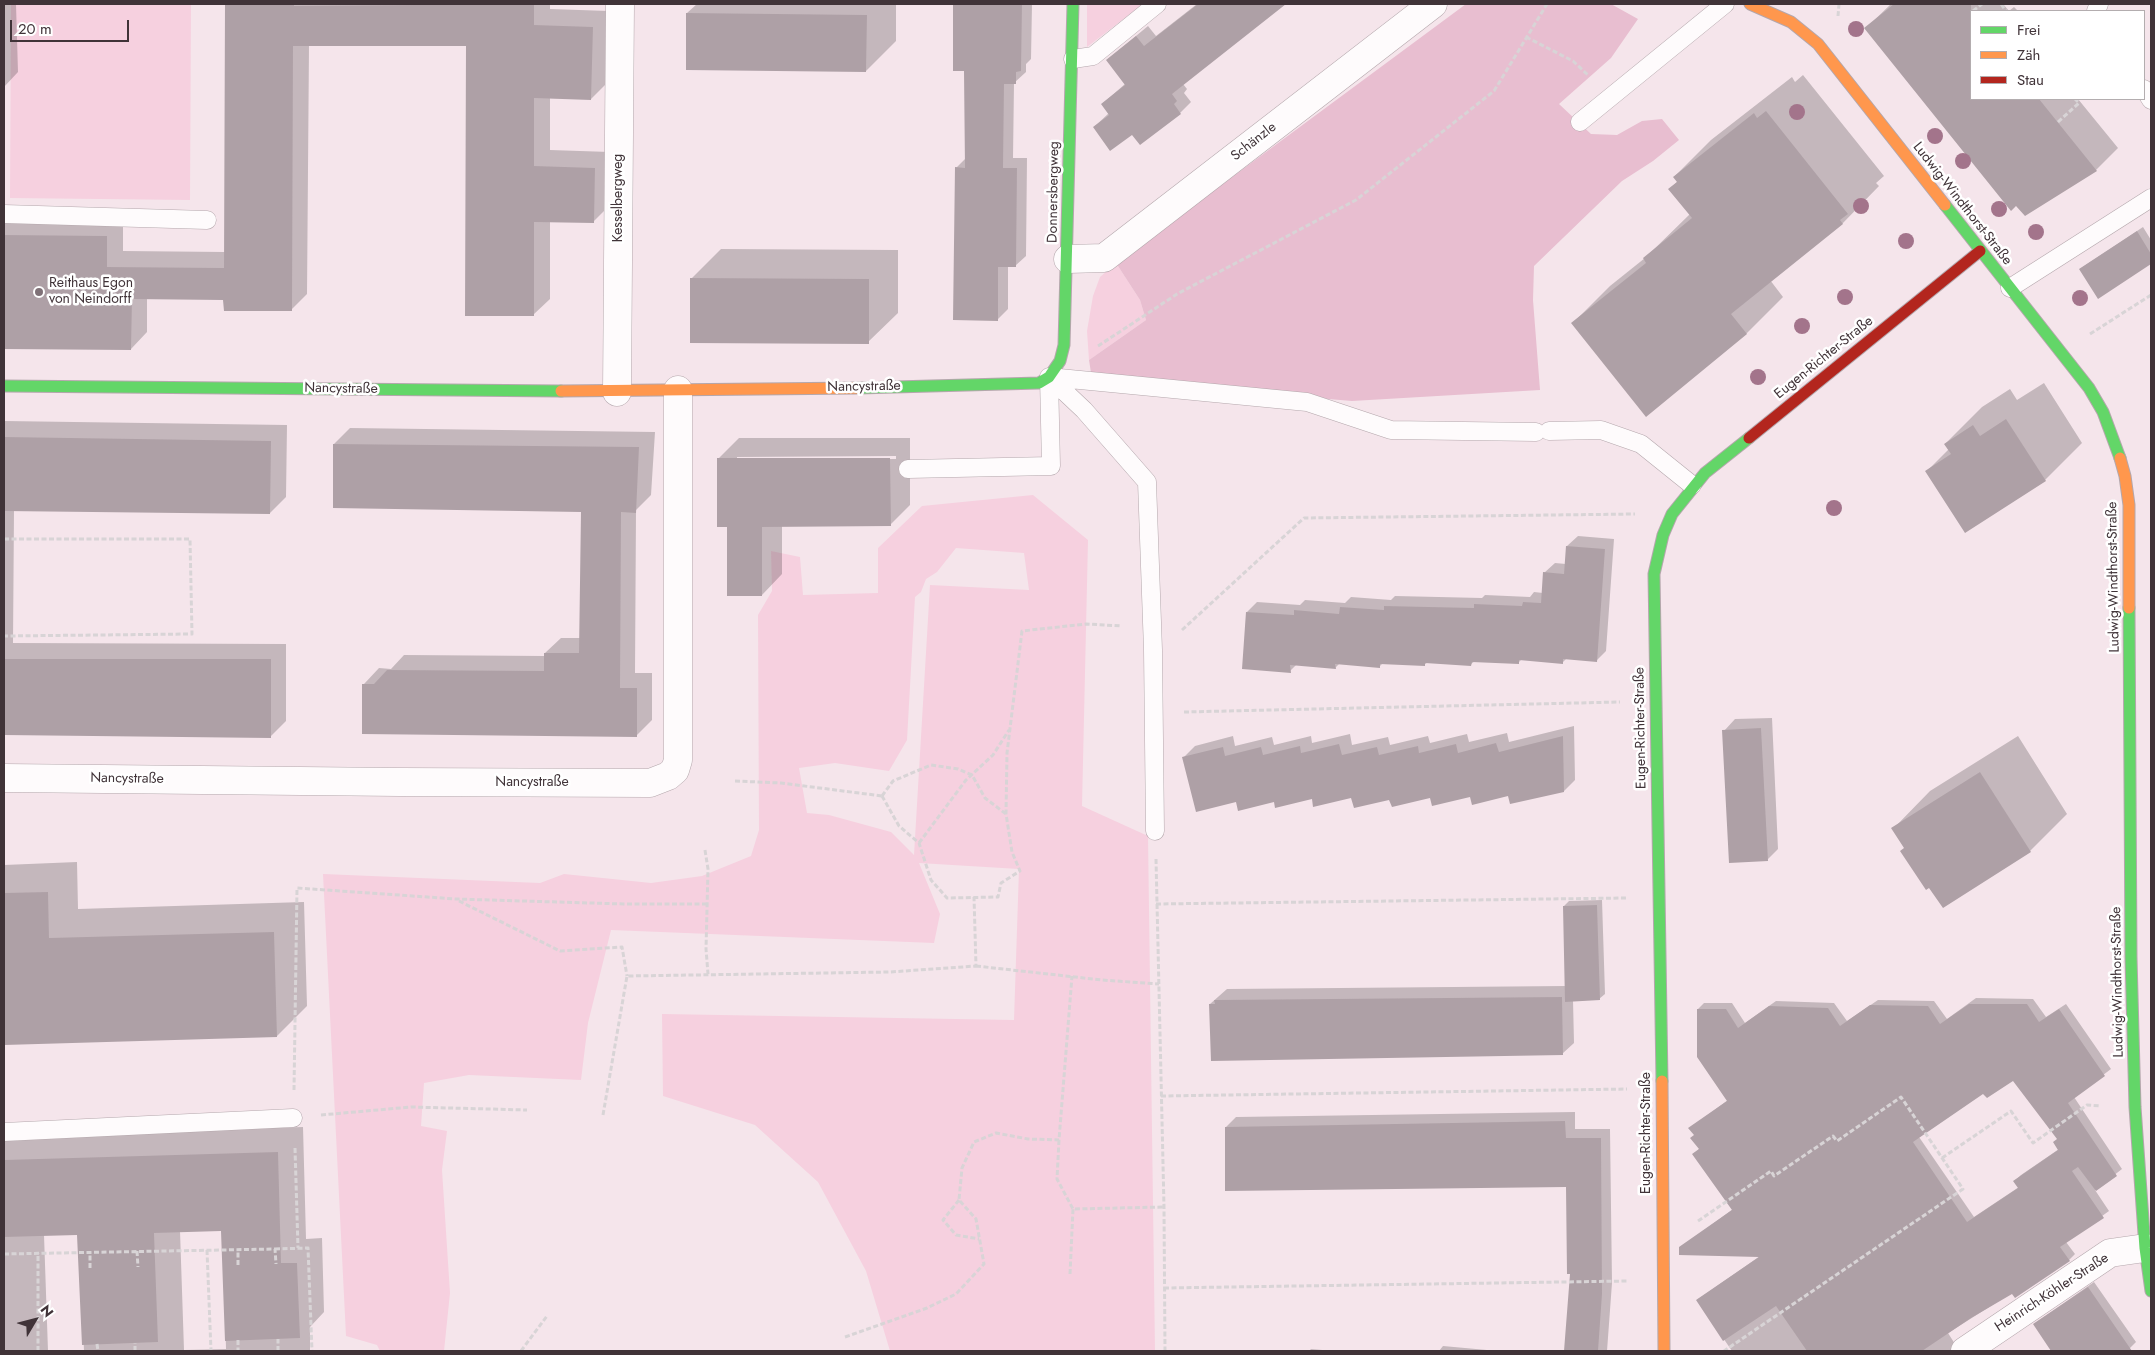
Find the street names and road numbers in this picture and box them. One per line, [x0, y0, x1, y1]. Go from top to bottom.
street label: Schänzle [1228, 119, 1280, 165]
street label: Ludwig-Windthorst-Straße [1909, 139, 2015, 269]
street label: Donnersbergweg [1045, 141, 1063, 243]
street label: Kesselbergweg [611, 154, 627, 242]
street label: Eugen-Richter-Straße [1771, 313, 1877, 403]
street label: Nancystraße [827, 378, 901, 396]
street label: Nancystraße [304, 380, 378, 398]
street label: Ludwig-Windthorst-Straße [2104, 501, 2124, 653]
street label: Eugen-Richter-Straße [1632, 667, 1650, 789]
street label: Nancystraße [90, 770, 164, 788]
street label: Nancystraße [495, 775, 569, 791]
street label: Ludwig-Windthorst-Straße [2108, 906, 2128, 1058]
street label: Eugen-Richter-Straße [1639, 1072, 1655, 1194]
street label: Heinrich-Köhler-Straße [1992, 1250, 2112, 1336]

